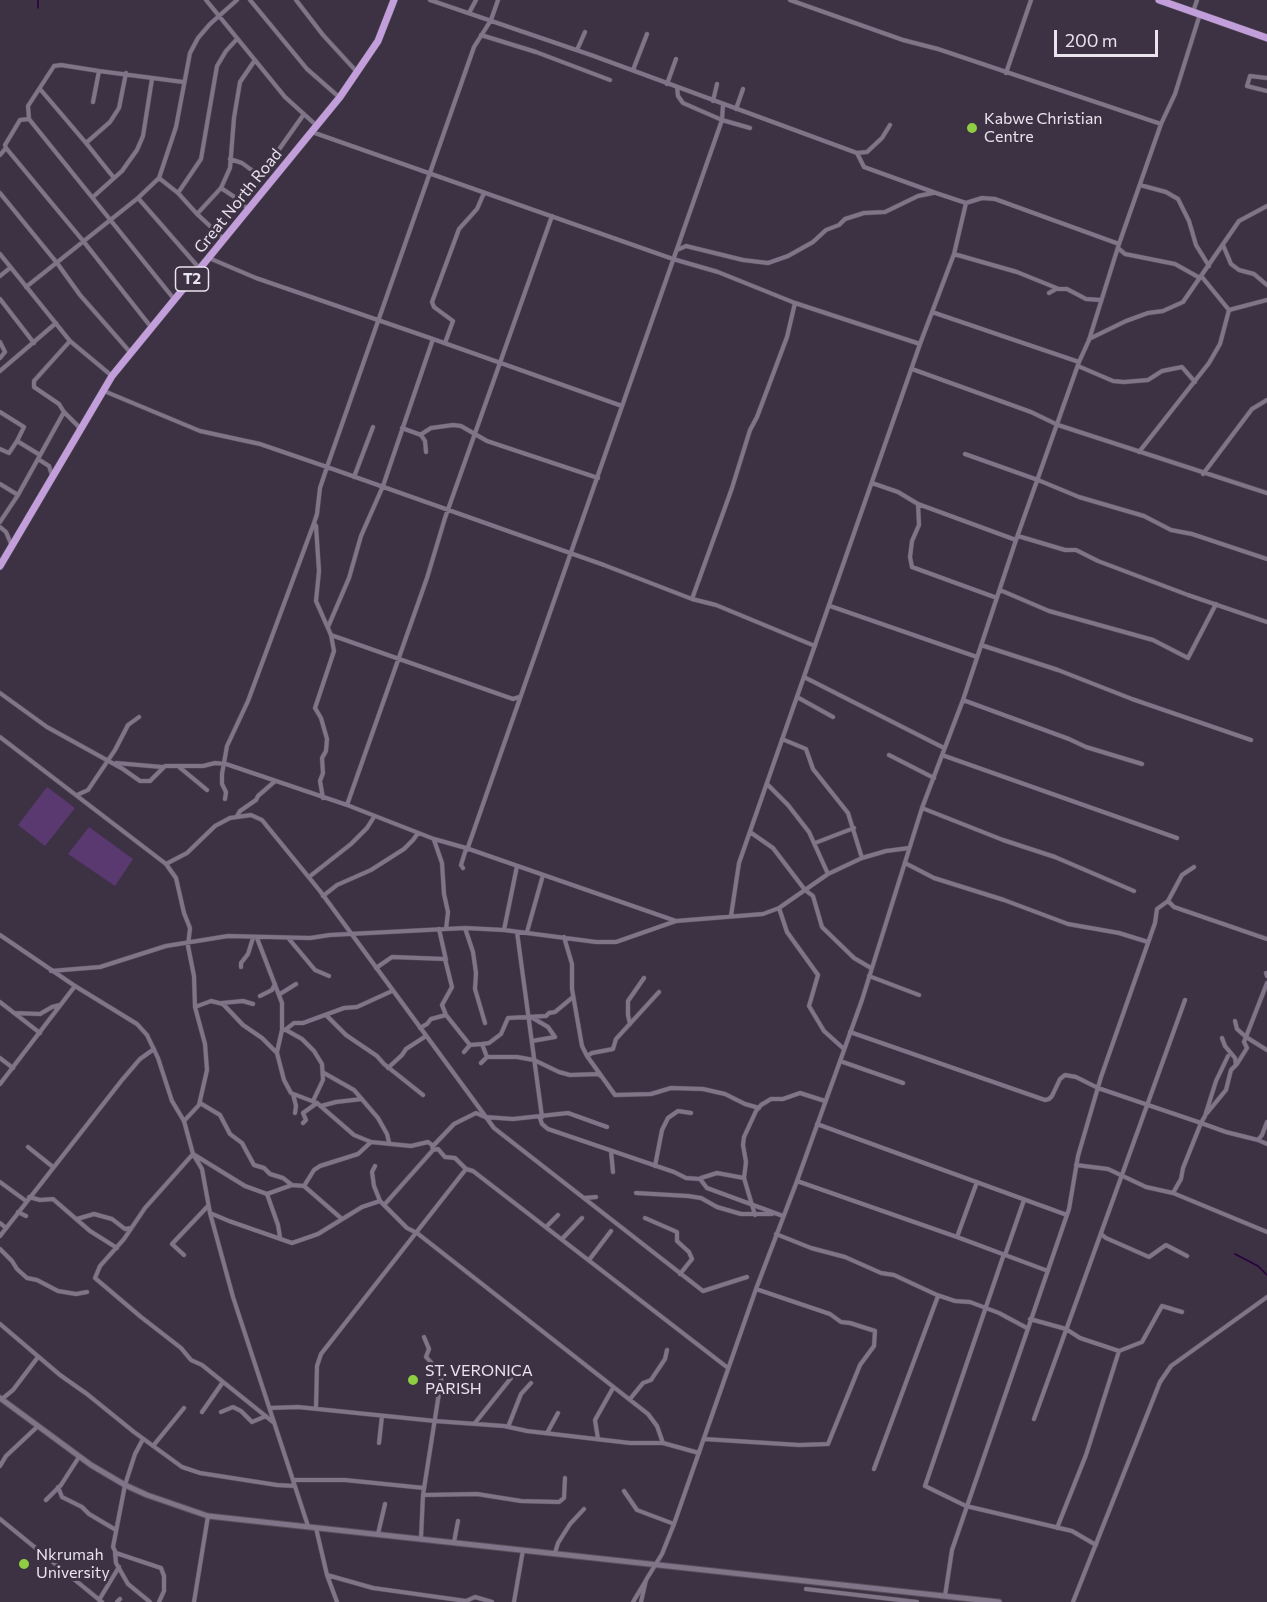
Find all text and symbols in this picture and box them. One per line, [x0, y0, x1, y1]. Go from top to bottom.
scale bar [1057, 18, 1160, 56]
text: 200 m [1065, 29, 1118, 51]
place label: Kabwe Christian Centre [984, 109, 1102, 147]
marker: Kabwe Christian Centre [965, 121, 979, 135]
street label: Great North Road [190, 145, 286, 257]
road number: T2 [176, 267, 208, 291]
place label: ST. VERONICA PARISH [425, 1361, 533, 1399]
marker: ST. VERONICA PARISH [406, 1373, 420, 1387]
place label: Nkrumah University [36, 1545, 110, 1583]
marker: Nkrumah University [17, 1557, 31, 1571]

